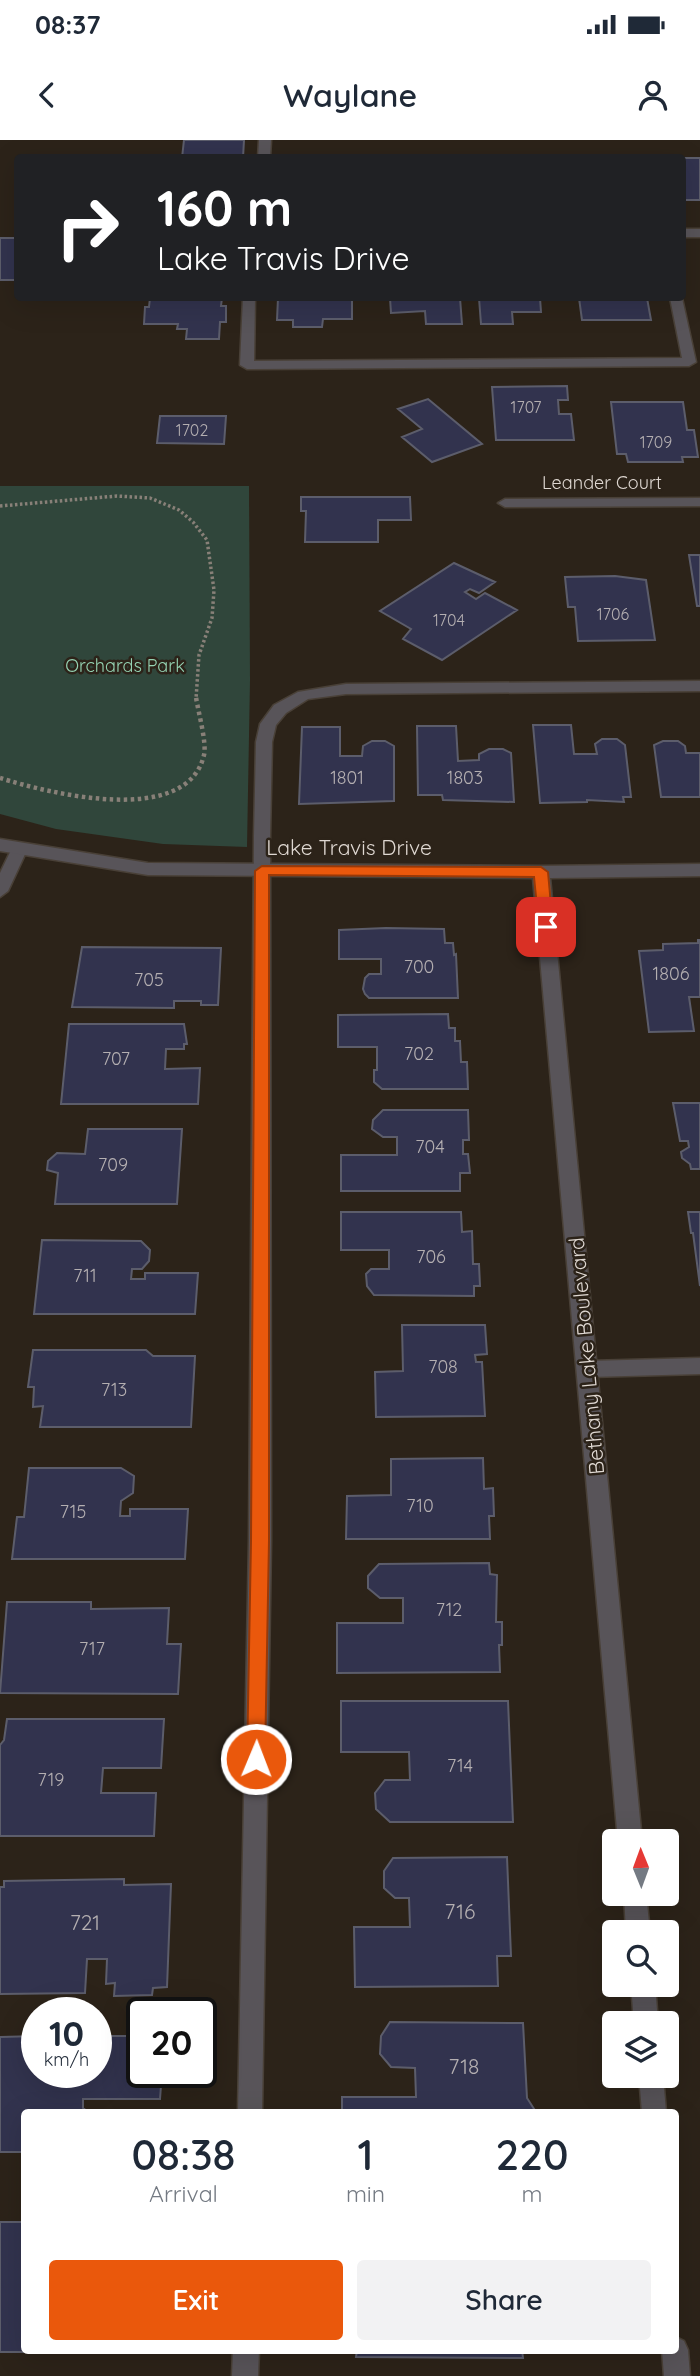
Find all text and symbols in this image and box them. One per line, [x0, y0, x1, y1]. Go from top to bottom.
text: 08:37 [35, 8, 101, 41]
text: Waylane [283, 75, 417, 115]
icon: back [28, 76, 66, 114]
icon: person [634, 76, 672, 114]
text: 160 m [157, 177, 292, 238]
icon: right [42, 182, 133, 273]
text: Lake Travis Drive [157, 238, 410, 278]
house number: 1707 [511, 397, 541, 417]
house number: 1702 [176, 420, 208, 440]
house number: 1709 [640, 432, 672, 452]
street label: Leander Court [542, 471, 662, 494]
house number: 1706 [597, 604, 630, 624]
house number: 1704 [433, 610, 465, 630]
park label: Orchards Park [65, 654, 185, 677]
house number: 1801 [330, 766, 364, 789]
house number: 1803 [447, 766, 483, 789]
street label: Lake Travis Drive [266, 834, 432, 860]
pin [516, 897, 576, 957]
icon: arrive [527, 908, 565, 946]
house number: 700 [404, 955, 434, 978]
house number: 1806 [653, 962, 690, 985]
house number: 705 [134, 968, 164, 991]
house number: 702 [404, 1042, 434, 1065]
house number: 707 [102, 1047, 130, 1070]
house number: 704 [415, 1135, 445, 1158]
house number: 709 [98, 1153, 128, 1176]
street label: Bethany Lake Boulevard [563, 1236, 609, 1476]
house number: 706 [416, 1245, 446, 1268]
house number: 711 [73, 1264, 97, 1287]
house number: 708 [428, 1355, 458, 1378]
house number: 713 [101, 1378, 127, 1401]
house number: 710 [406, 1494, 434, 1517]
house number: 715 [60, 1500, 86, 1523]
house number: 712 [436, 1598, 462, 1621]
house number: 717 [79, 1637, 105, 1660]
position arrow [219, 1722, 293, 1796]
house number: 714 [447, 1754, 473, 1777]
house number: 719 [38, 1768, 64, 1791]
north arrow [602, 1829, 679, 1906]
map controls [602, 1829, 679, 2088]
house number: 716 [445, 1898, 475, 1924]
house number: 721 [70, 1909, 100, 1935]
button: search [602, 1920, 679, 1997]
speed limit sign: 20 [126, 1997, 217, 2088]
text: 10 [49, 2011, 84, 2055]
button: layers [602, 2011, 679, 2088]
text: km/h [44, 2048, 89, 2071]
house number: 718 [449, 2053, 479, 2079]
text: 08:38 [131, 2128, 235, 2181]
text: 1 [357, 2128, 374, 2181]
text: 220 [496, 2128, 568, 2181]
text: Arrival [149, 2179, 218, 2208]
text: min [346, 2179, 385, 2208]
text: m [522, 2179, 543, 2208]
button: Exit [49, 2260, 343, 2340]
button: Share [357, 2260, 651, 2340]

